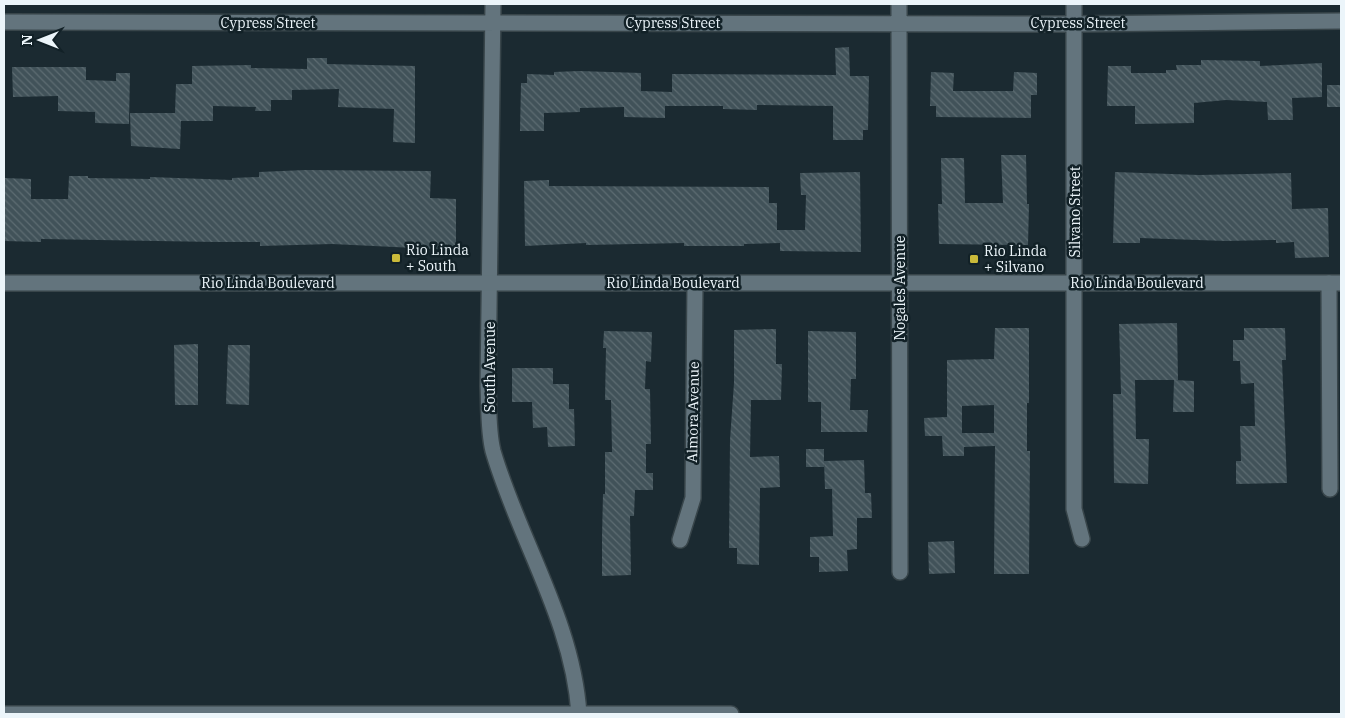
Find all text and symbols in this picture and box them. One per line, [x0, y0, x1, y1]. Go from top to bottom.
street label: Cypress Street [220, 14, 316, 32]
street label: Cypress Street [625, 14, 721, 32]
street label: Cypress Street [1030, 14, 1126, 32]
north arrow [15, 15, 65, 65]
text: N [18, 34, 36, 46]
street label: Silvano Street [1066, 166, 1084, 258]
street label: Nogales Avenue [891, 236, 909, 340]
place label: Rio Linda + South [406, 241, 469, 275]
place label: Rio Linda + Silvano [984, 242, 1047, 276]
marker: Rio Linda + South [390, 252, 402, 264]
marker: Rio Linda + Silvano [968, 253, 980, 265]
street label: Rio Linda Boulevard [201, 274, 335, 292]
street label: Rio Linda Boulevard [606, 274, 740, 292]
street label: Rio Linda Boulevard [1070, 274, 1204, 292]
street label: South Avenue [481, 322, 499, 412]
street label: Almora Avenue [683, 361, 703, 463]

